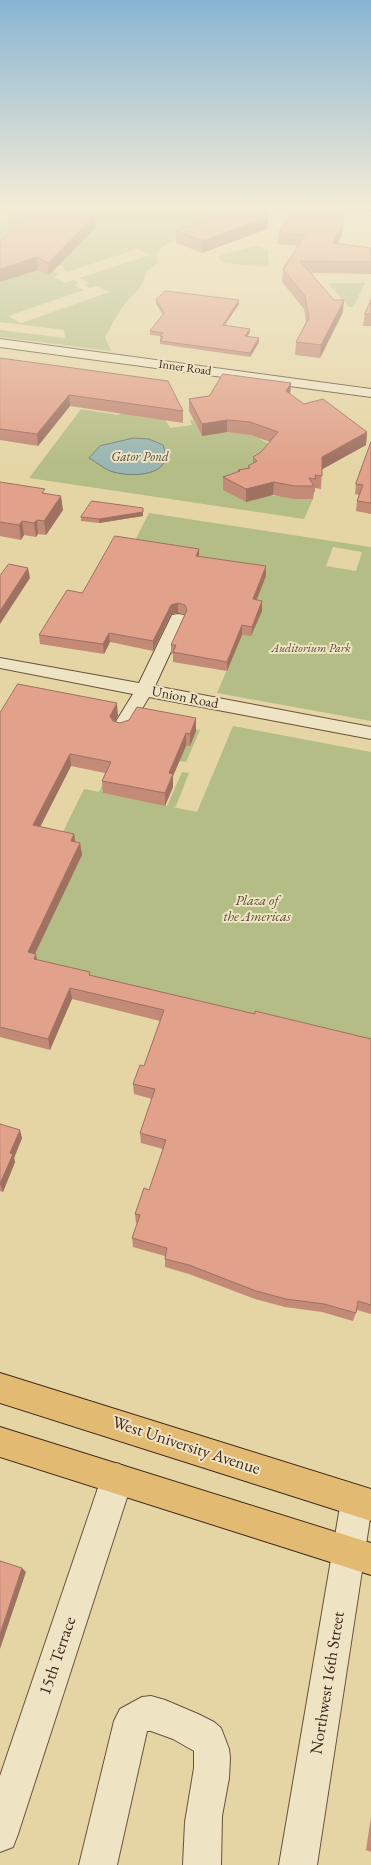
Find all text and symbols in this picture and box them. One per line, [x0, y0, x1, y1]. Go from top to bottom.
street label: Inner Road [158, 357, 212, 379]
water label: Gator Pond [111, 449, 169, 465]
park label: Auditorium Park [271, 642, 351, 656]
street label: Union Road [150, 683, 220, 713]
park label: Plaza of the Americas [223, 893, 291, 926]
street label: West University Avenue [109, 1412, 263, 1480]
street label: Northwest 16th Street [307, 1610, 349, 1756]
street label: 15th Terrace [35, 1614, 81, 1698]

